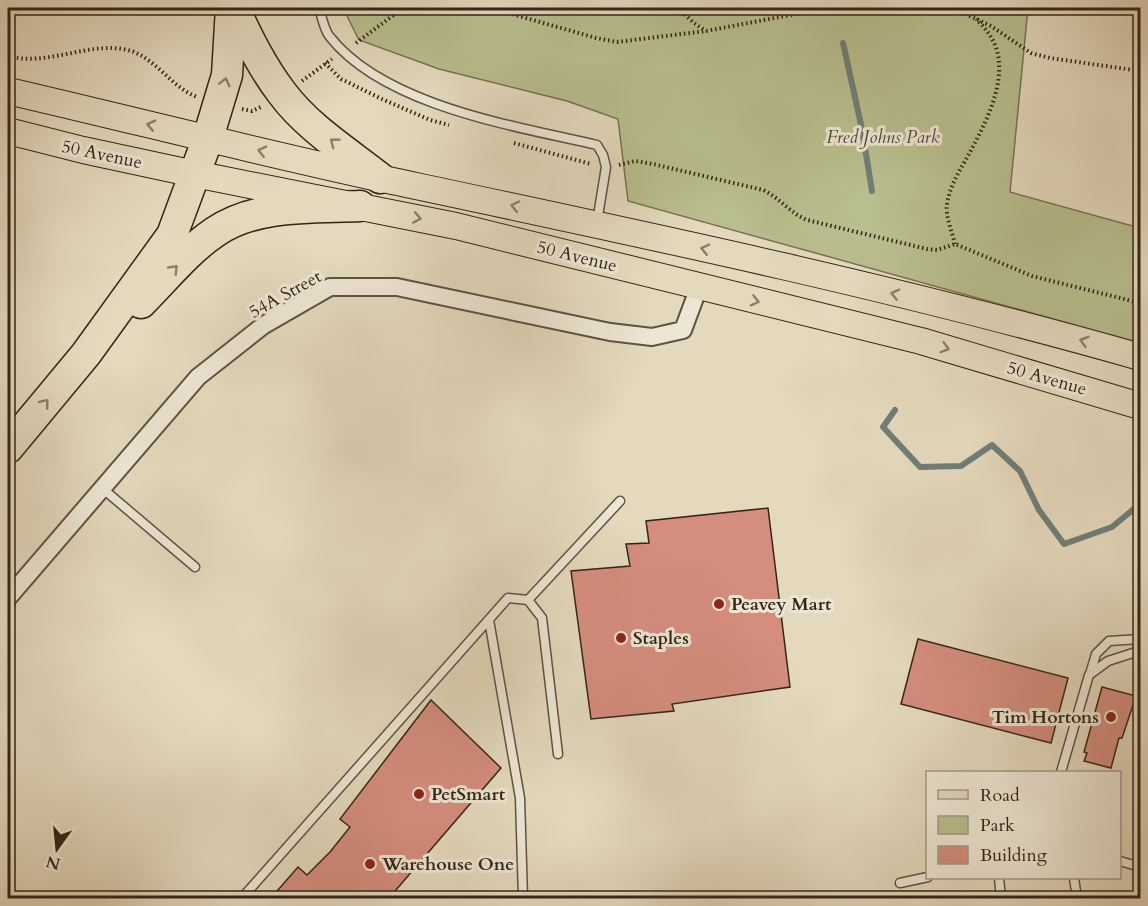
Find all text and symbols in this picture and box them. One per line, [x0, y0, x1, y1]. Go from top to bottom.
one-way arrow [217, 77, 230, 87]
one-way arrow [146, 119, 156, 132]
park label: Fred Johns Park [826, 125, 940, 150]
street label: 50 Avenue [59, 134, 144, 175]
one-way arrow [330, 139, 341, 150]
one-way arrow [257, 145, 267, 158]
one-way arrow [510, 201, 520, 214]
one-way arrow [412, 211, 422, 224]
street label: 50 Avenue [534, 234, 620, 278]
one-way arrow [700, 243, 710, 256]
street label: 54A Street [244, 264, 326, 325]
one-way arrow [167, 266, 178, 276]
one-way arrow [890, 288, 900, 301]
one-way arrow [750, 293, 760, 306]
one-way arrow [1079, 335, 1089, 348]
one-way arrow [939, 341, 950, 353]
street label: 50 Avenue [1004, 355, 1090, 402]
one-way arrow [38, 399, 49, 410]
place label: Peavey Mart [731, 592, 832, 617]
marker: Peavey Mart [712, 597, 726, 611]
place label: Staples [633, 626, 689, 651]
marker: Staples [614, 631, 628, 645]
place label: Tim Hortons [992, 705, 1099, 730]
marker: Tim Hortons [1104, 710, 1118, 724]
legend [926, 771, 1121, 879]
place label: PetSmart [431, 782, 506, 807]
text: Road [980, 783, 1020, 808]
marker: PetSmart [412, 787, 426, 801]
text: Park [980, 813, 1015, 838]
north arrow [27, 819, 87, 879]
text: Building [980, 843, 1048, 868]
text: N [44, 850, 63, 875]
place label: Warehouse One [381, 852, 514, 877]
marker: Warehouse One [363, 857, 377, 871]

